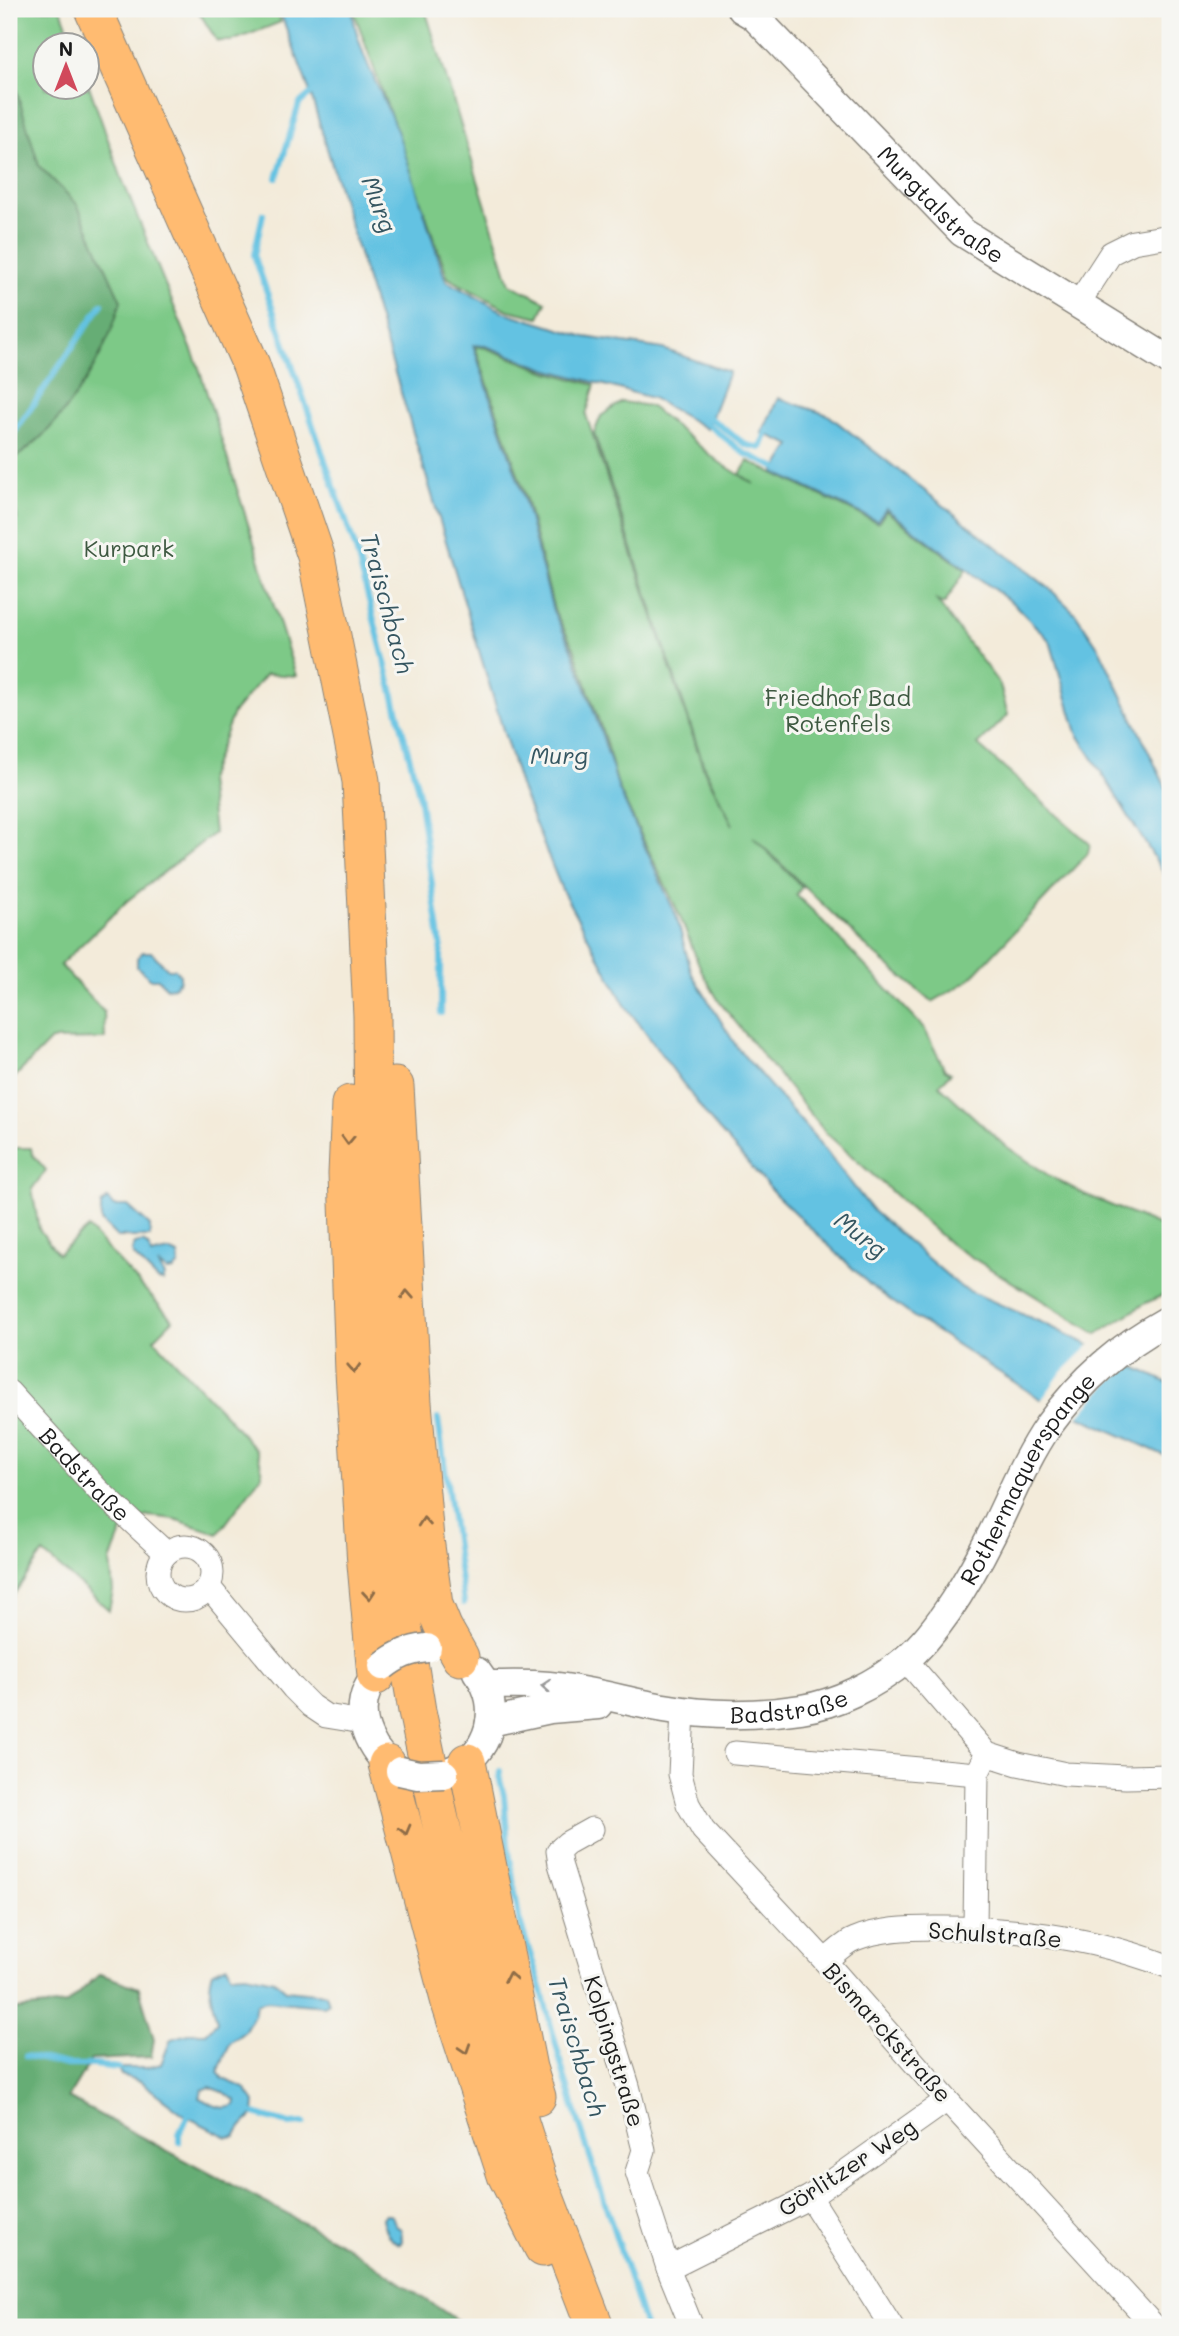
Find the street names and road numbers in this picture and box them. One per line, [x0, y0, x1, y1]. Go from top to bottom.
street label: Murgtalstraße [872, 139, 1010, 270]
street label: Rothermaquerspange [953, 1366, 1102, 1590]
street label: Badstraße [33, 1421, 137, 1528]
street label: Badstraße [730, 1682, 852, 1729]
street label: Schulstraße [927, 1914, 1063, 1954]
street label: Bismarckstraße [817, 1956, 959, 2108]
street label: Kolpingstraße [578, 1972, 652, 2130]
street label: Görlitzer Weg [772, 2111, 922, 2223]

